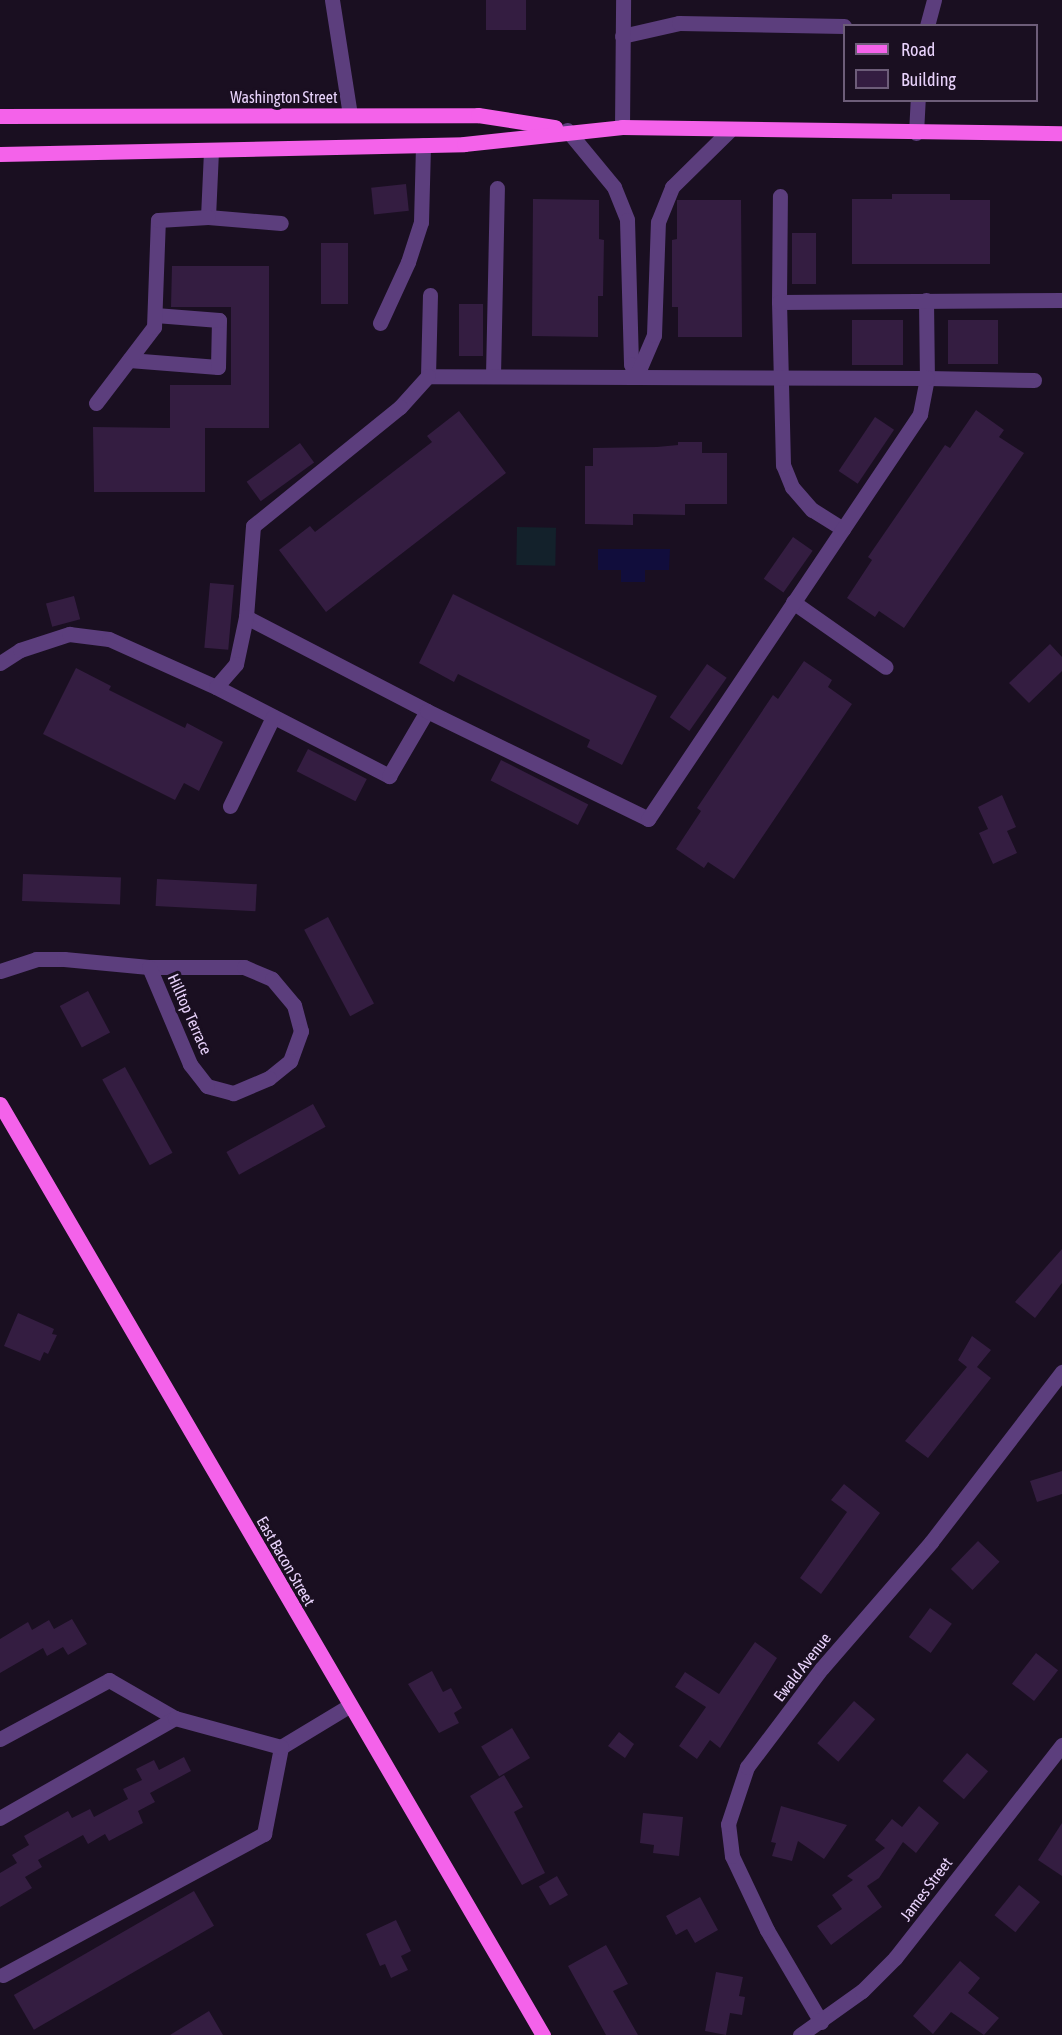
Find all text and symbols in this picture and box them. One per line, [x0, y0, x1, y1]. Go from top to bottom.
legend [843, 24, 1038, 102]
text: Road [901, 39, 935, 60]
text: Building [901, 69, 956, 90]
street label: Washington Street [230, 87, 338, 107]
street label: Hilltop Terrace [164, 971, 216, 1057]
street label: East Bacon Street [253, 1513, 319, 1609]
street label: Ewald Avenue [769, 1629, 835, 1705]
street label: James Street [896, 1854, 956, 1924]

